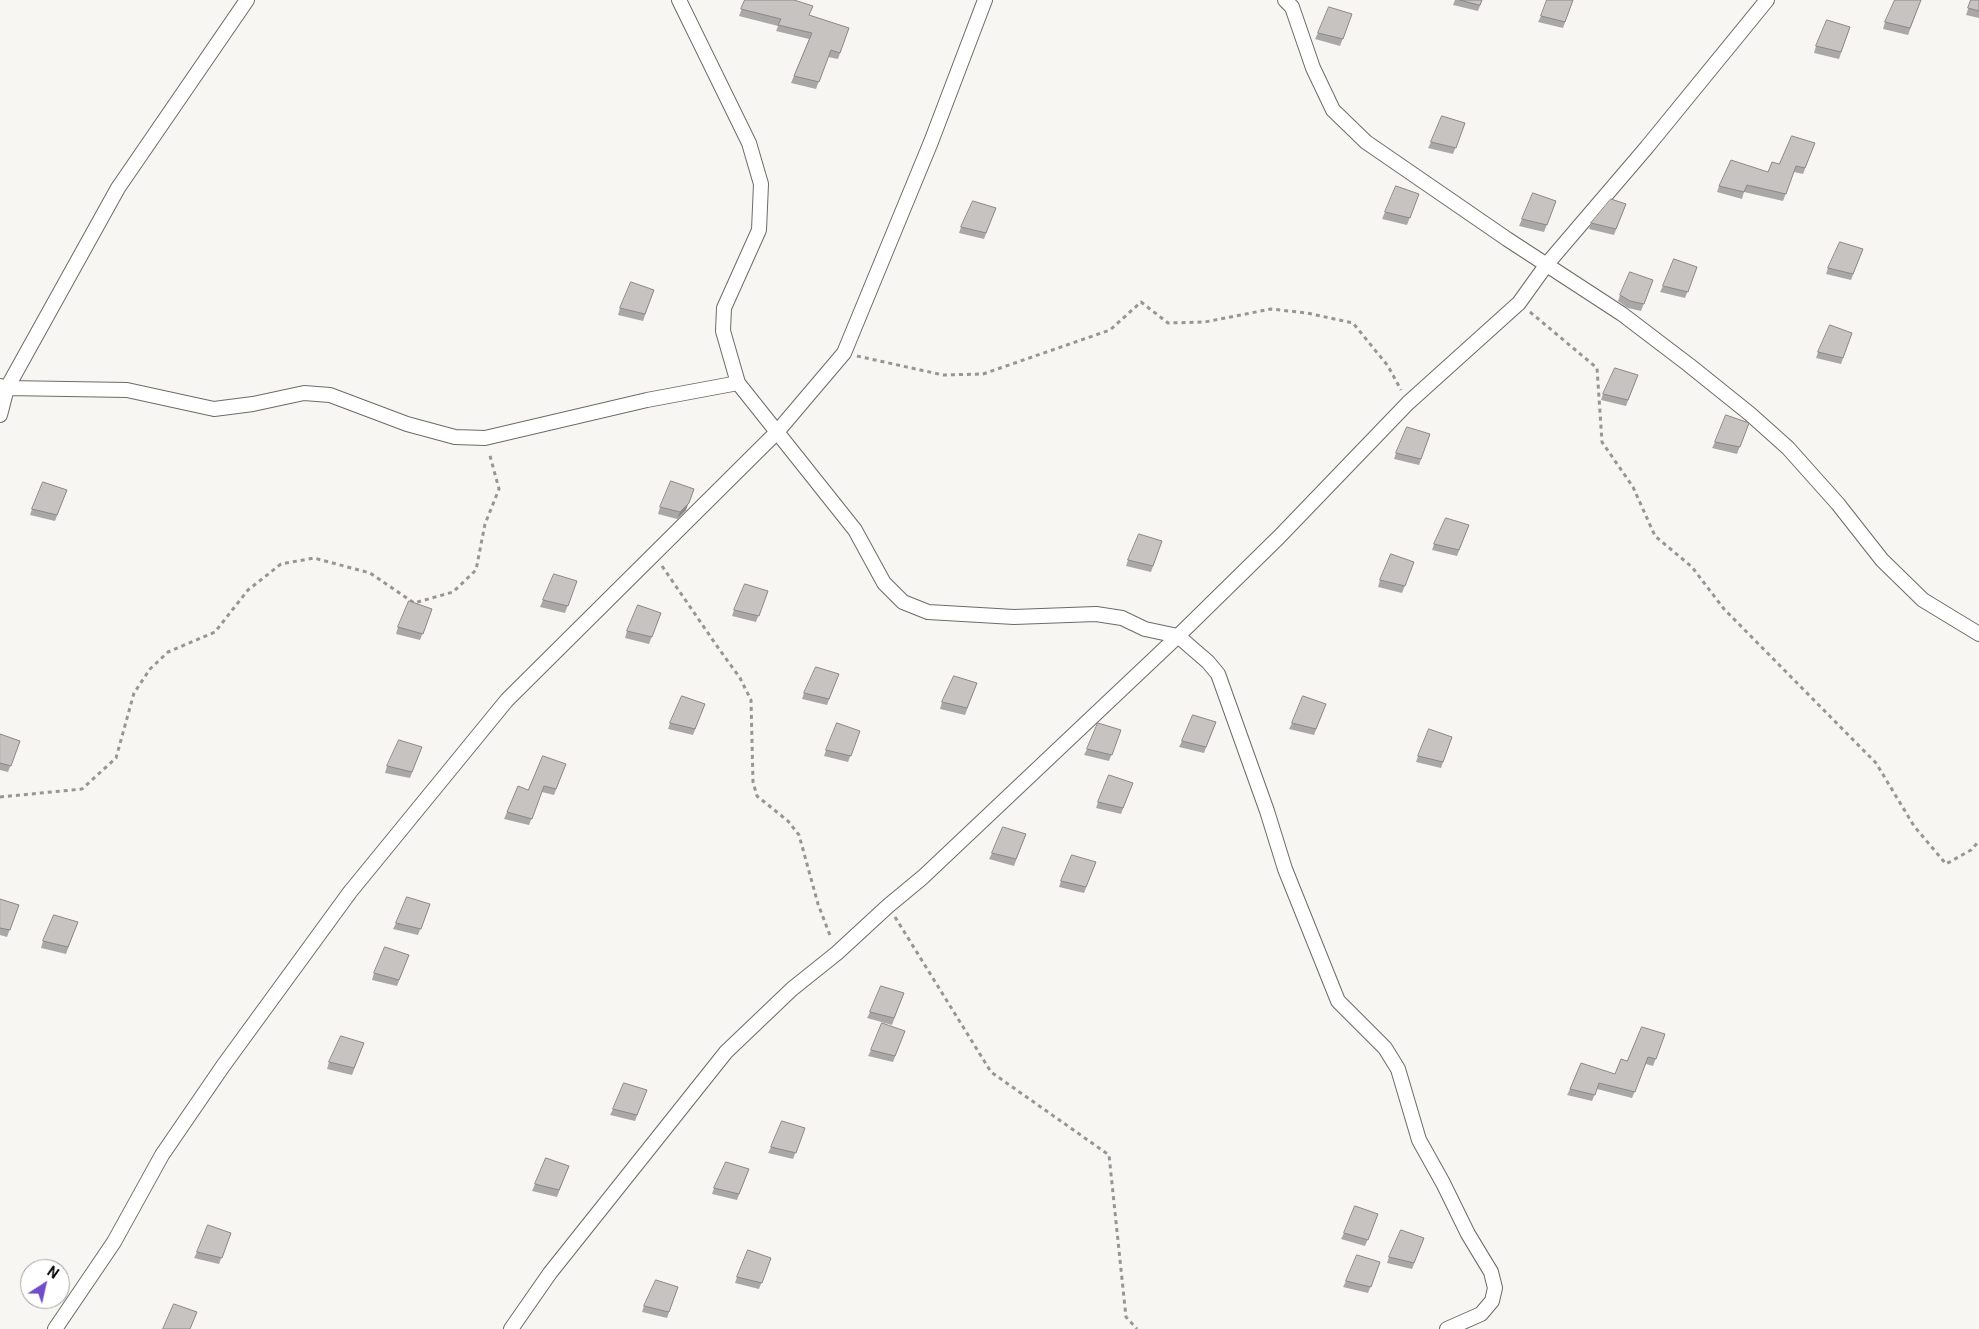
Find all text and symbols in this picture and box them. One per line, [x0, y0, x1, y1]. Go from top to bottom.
north arrow [20, 1259, 70, 1309]
text: N [44, 1263, 62, 1282]

